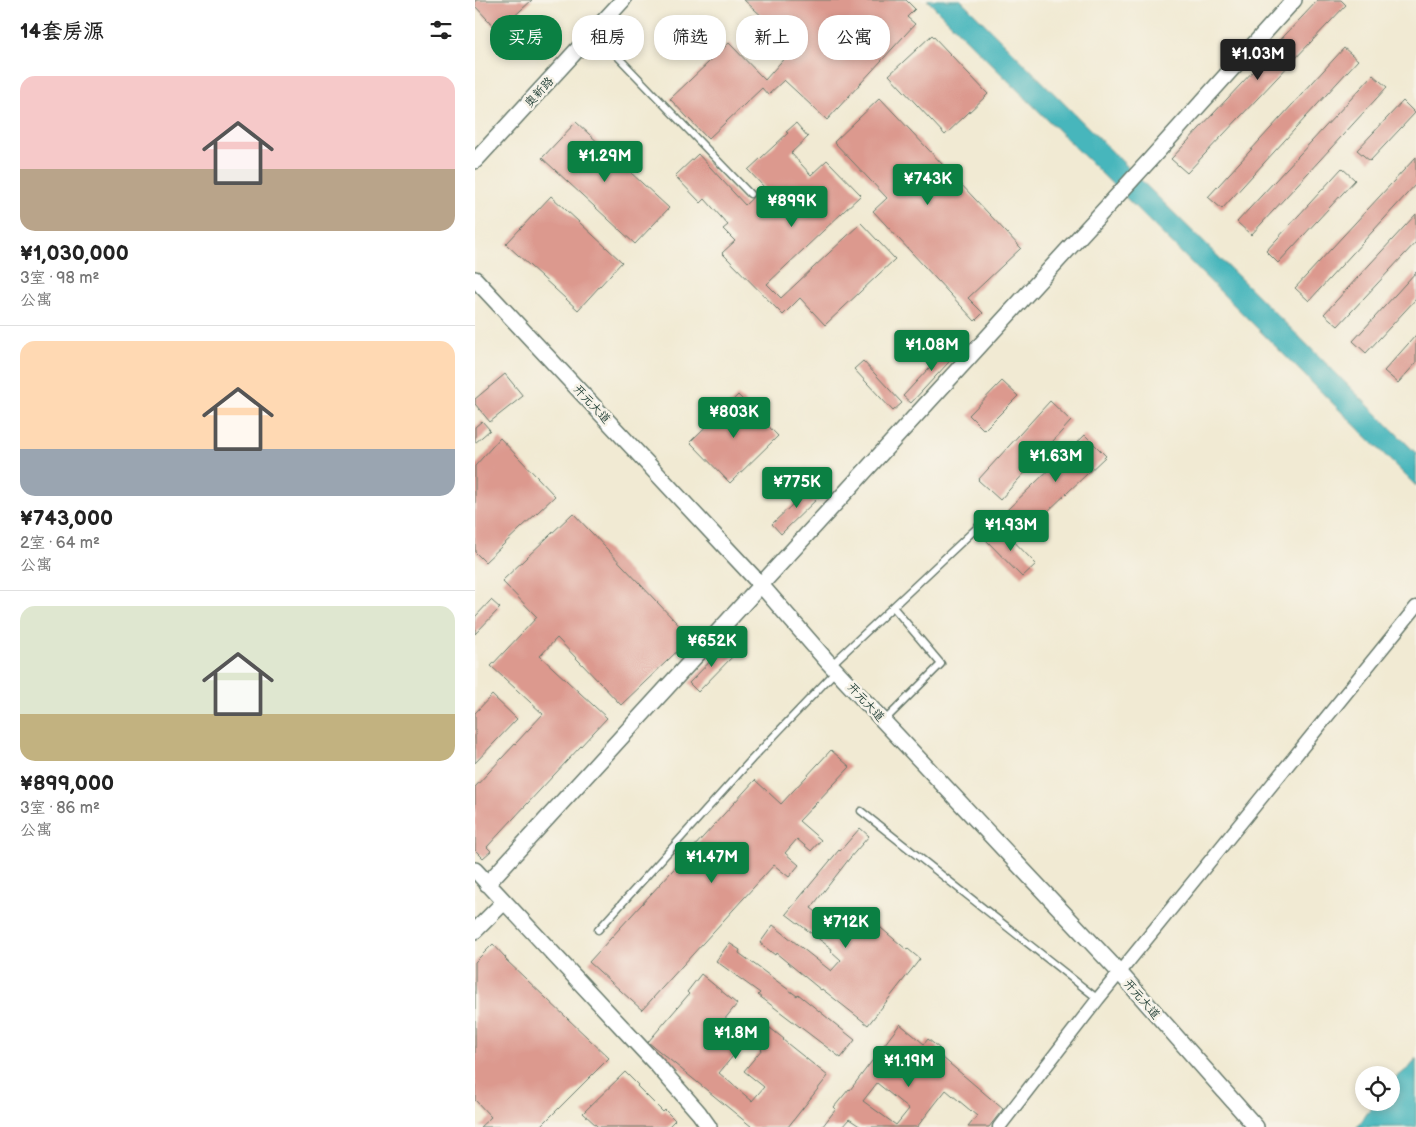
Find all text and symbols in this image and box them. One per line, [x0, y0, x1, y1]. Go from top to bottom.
chip: 买房 [490, 15, 562, 60]
chip: 租房 [572, 15, 644, 60]
chip: 筛选 [654, 15, 726, 60]
chip: 新上 [736, 15, 808, 60]
chip: 公寓 [818, 15, 890, 60]
icon: filters [427, 16, 455, 44]
text: 14套房源 [20, 19, 104, 44]
pin: ¥1.03M [1217, 38, 1299, 81]
text: ¥1.03M [1231, 45, 1285, 64]
street label: 奥新路 [522, 74, 557, 111]
icon: home [193, 108, 283, 198]
pin: ¥1.29M [564, 140, 646, 183]
text: ¥1.29M [579, 147, 631, 166]
pin: ¥743K [893, 164, 963, 206]
text: ¥743K [904, 170, 952, 189]
pin: ¥899K [757, 186, 827, 228]
text: ¥899K [767, 192, 817, 211]
text: ¥1,030,000 [20, 241, 129, 266]
text: 3室 · 98 m² [20, 269, 99, 288]
text: 公寓 [20, 291, 52, 310]
pin: ¥1.08M [891, 330, 973, 372]
text: ¥1.08M [905, 336, 959, 355]
icon: home [193, 374, 283, 464]
street label: 开元大道 [570, 382, 613, 427]
pin: ¥803K [699, 396, 769, 439]
text: ¥803K [709, 403, 759, 422]
pin: ¥1.63M [1015, 440, 1097, 483]
text: ¥1.63M [1030, 447, 1082, 466]
pin: ¥775K [762, 466, 832, 509]
text: ¥775K [773, 473, 821, 492]
text: ¥743,000 [20, 506, 113, 531]
pin: ¥1.93M [970, 510, 1052, 552]
text: ¥1.93M [985, 516, 1037, 535]
text: 2室 · 64 m² [20, 534, 100, 553]
text: 公寓 [20, 556, 52, 575]
pin: ¥652K [677, 626, 747, 668]
text: ¥652K [687, 632, 737, 651]
icon: home [193, 639, 283, 729]
street label: 开元大道 [844, 680, 887, 725]
text: ¥899,000 [20, 771, 114, 796]
text: 3室 · 86 m² [20, 799, 100, 818]
text: 公寓 [20, 821, 52, 840]
pin: ¥1.47M [671, 842, 753, 884]
text: ¥1.47M [686, 848, 738, 867]
pin: ¥712K [811, 906, 881, 949]
text: ¥712K [823, 913, 869, 932]
street label: 开元大道 [1120, 976, 1163, 1022]
pin: ¥1.8M [701, 1018, 771, 1060]
text: ¥1.8M [714, 1024, 758, 1043]
pin: ¥1.19M [868, 1046, 950, 1088]
text: ¥1.19M [884, 1052, 934, 1071]
map controls [1355, 1066, 1400, 1111]
button: locate [1355, 1066, 1400, 1111]

